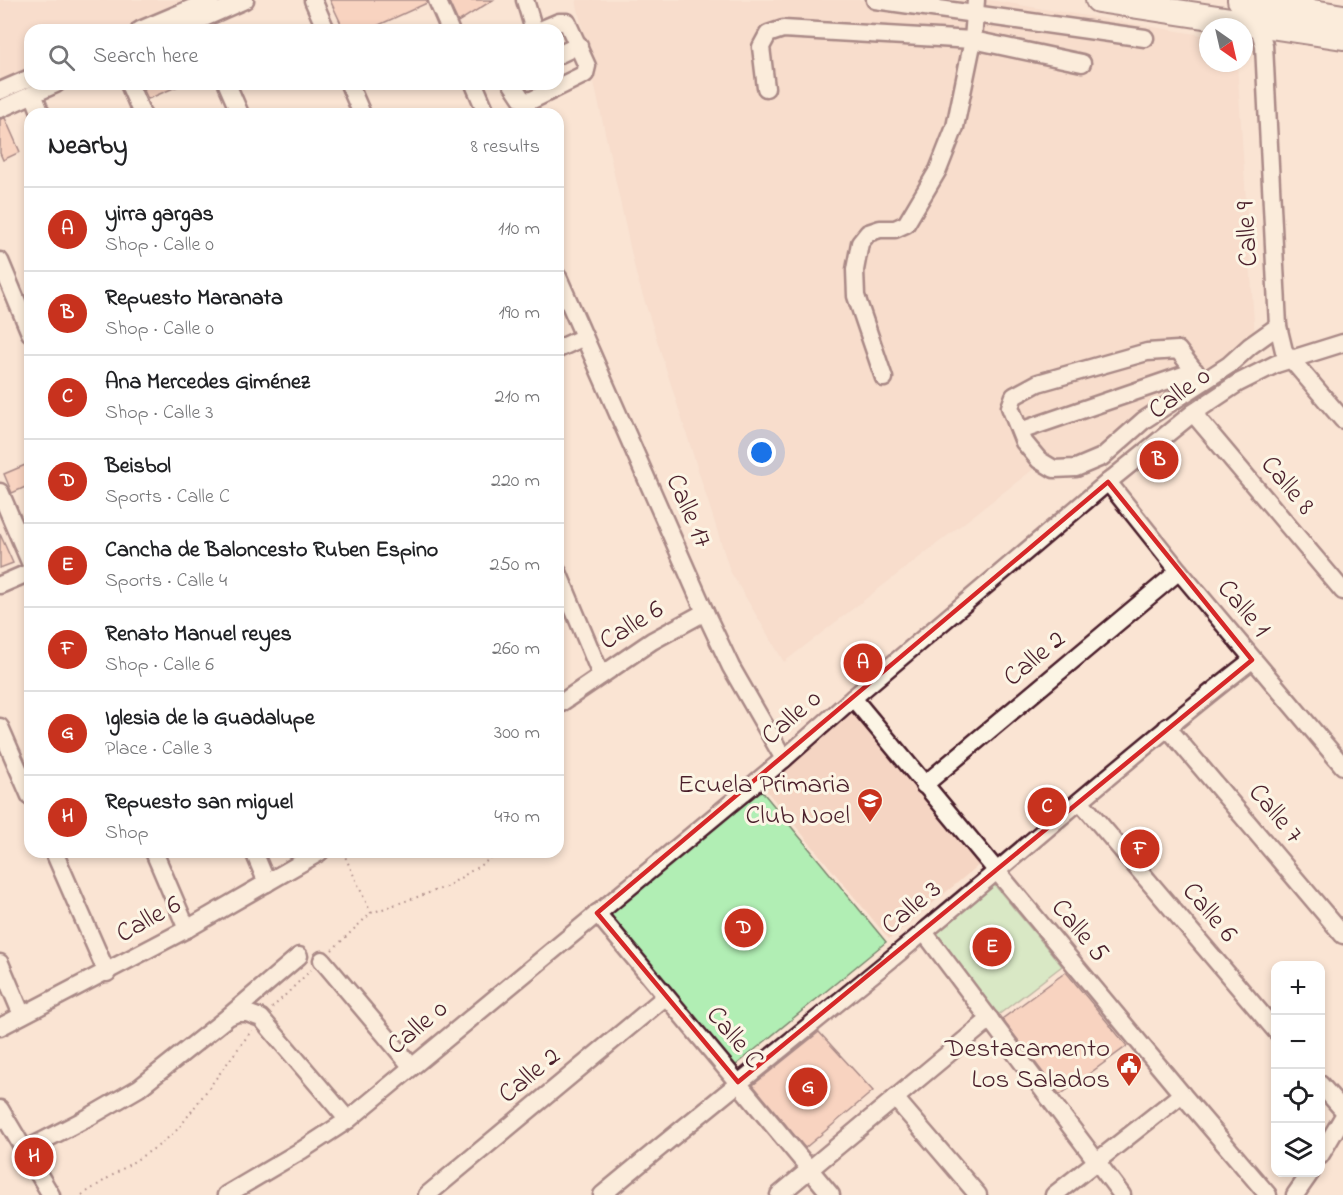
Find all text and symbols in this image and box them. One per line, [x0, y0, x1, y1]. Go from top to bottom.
north arrow [1199, 18, 1253, 72]
search box [24, 24, 564, 90]
icon: search [45, 41, 78, 74]
text: Search here [93, 41, 198, 73]
text: Nearby [48, 128, 127, 166]
text: 8 results [471, 133, 540, 162]
text: yirra gargas [105, 199, 214, 231]
street label: Calle 9 [1227, 200, 1269, 268]
text: A [61, 215, 74, 244]
text: 110 m [498, 215, 540, 244]
text: Shop · Calle 0 [105, 231, 214, 260]
text: Repuesto Maranata [105, 283, 283, 315]
text: B [61, 299, 74, 328]
text: 190 m [498, 299, 540, 328]
text: Shop · Calle 0 [105, 315, 214, 344]
street label: Calle 0 [1141, 358, 1219, 430]
text: Ana Mercedes Giménez [105, 367, 310, 399]
text: C [62, 383, 73, 412]
text: 210 m [495, 383, 540, 412]
text: Shop · Calle 3 [105, 399, 214, 428]
your location [747, 438, 776, 467]
pin: B [1140, 438, 1178, 482]
street label: Calle 8 [1250, 448, 1324, 524]
text: Beisbol [105, 451, 171, 483]
text: D [60, 467, 75, 496]
text: 220 m [491, 467, 540, 496]
street label: Calle 17 [655, 468, 721, 554]
text: Sports · Calle C [105, 483, 230, 512]
text: Cancha de Baloncesto Ruben Espino [105, 535, 438, 567]
text: E [61, 551, 74, 580]
text: 250 m [489, 551, 540, 580]
text: Sports · Calle 4 [105, 567, 227, 596]
street label: Calle 1 [1207, 571, 1279, 647]
street label: Calle 6 [592, 591, 672, 661]
text: Renato Manuel reyes [105, 619, 292, 651]
street label: Calle 2 [995, 621, 1075, 697]
text: F [61, 635, 74, 664]
text: 260 m [492, 635, 540, 664]
pin: A [844, 640, 882, 686]
text: Shop · Calle 6 [105, 651, 214, 680]
street label: Calle 0 [753, 681, 831, 755]
text: Iglesia de la Guadalupe [105, 703, 315, 735]
text: G [61, 719, 74, 748]
text: 300 m [494, 719, 540, 748]
text: Place · Calle 3 [105, 735, 212, 764]
place label: Ecuela Primaria Club Noel [678, 766, 850, 836]
street label: Calle 7 [1238, 775, 1312, 853]
pin: C [1028, 784, 1066, 830]
school or university icon: Ecuela Primaria Club Noel [855, 786, 885, 824]
text: Repuesto san miguel [105, 787, 293, 819]
text: H [62, 803, 73, 832]
text: 470 m [494, 803, 540, 832]
text: Shop [105, 819, 149, 848]
pin: F [1120, 826, 1160, 872]
street label: Calle 3 [873, 871, 951, 945]
street label: Calle 6 [1172, 874, 1246, 952]
street label: Calle 6 [109, 886, 189, 954]
street label: Calle 5 [1041, 891, 1117, 971]
pin: D [724, 906, 764, 950]
pin: E [972, 924, 1012, 970]
map controls [1271, 961, 1325, 1177]
button: + [1271, 961, 1325, 1015]
street label: Calle 0 [379, 991, 457, 1065]
street label: Calle C [696, 998, 772, 1078]
button: − [1271, 1015, 1325, 1069]
place label: Destacamento Los Salados [944, 1030, 1110, 1100]
street label: Calle 2 [490, 1038, 570, 1114]
public building icon: Destacamento Los Salados [1114, 1050, 1144, 1088]
pin: G [788, 1064, 828, 1110]
button: locate [1271, 1069, 1325, 1123]
button: layers [1271, 1123, 1325, 1177]
pin: H [15, 1134, 54, 1180]

